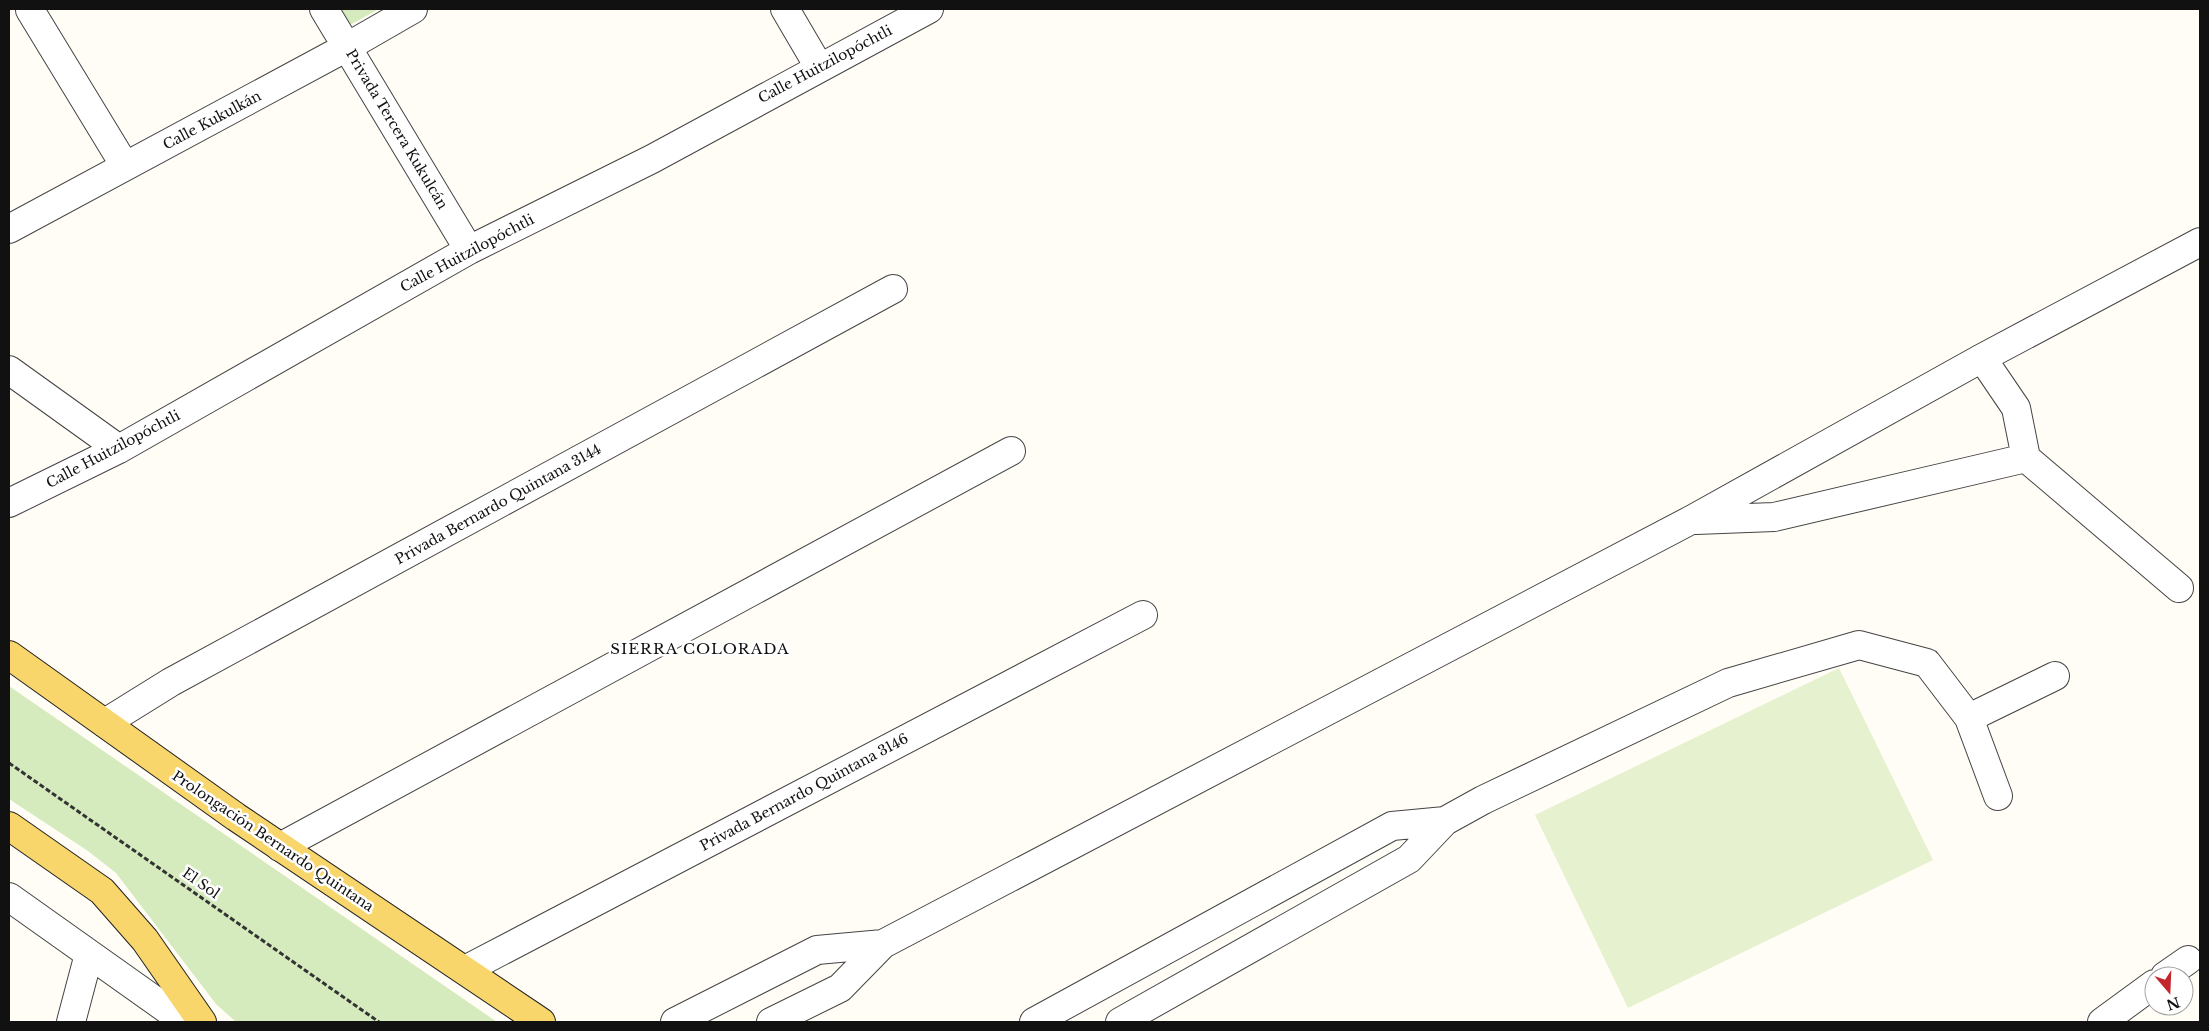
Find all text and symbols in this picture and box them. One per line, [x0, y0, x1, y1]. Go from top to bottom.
street label: Calle Huitzilopóchtli [755, 21, 895, 107]
street label: Privada Tercera Kukulcán [342, 46, 452, 213]
street label: Calle Kukulkán [160, 86, 265, 153]
street label: Calle Huitzilopóchtli [397, 210, 537, 296]
street label: Calle Huitzilopóchtli [43, 406, 183, 492]
street label: Privada Bernardo Quintana 3144 [392, 440, 604, 568]
district label: SIERRA COLORADA [610, 639, 790, 658]
street label: Privada Bernardo Quintana 3146 [697, 729, 911, 855]
street label: Prolongación Bernardo Quintana [169, 767, 377, 916]
street label: El Sol [179, 864, 224, 903]
north arrow [2144, 966, 2194, 1016]
text: N [2164, 993, 2182, 1014]

